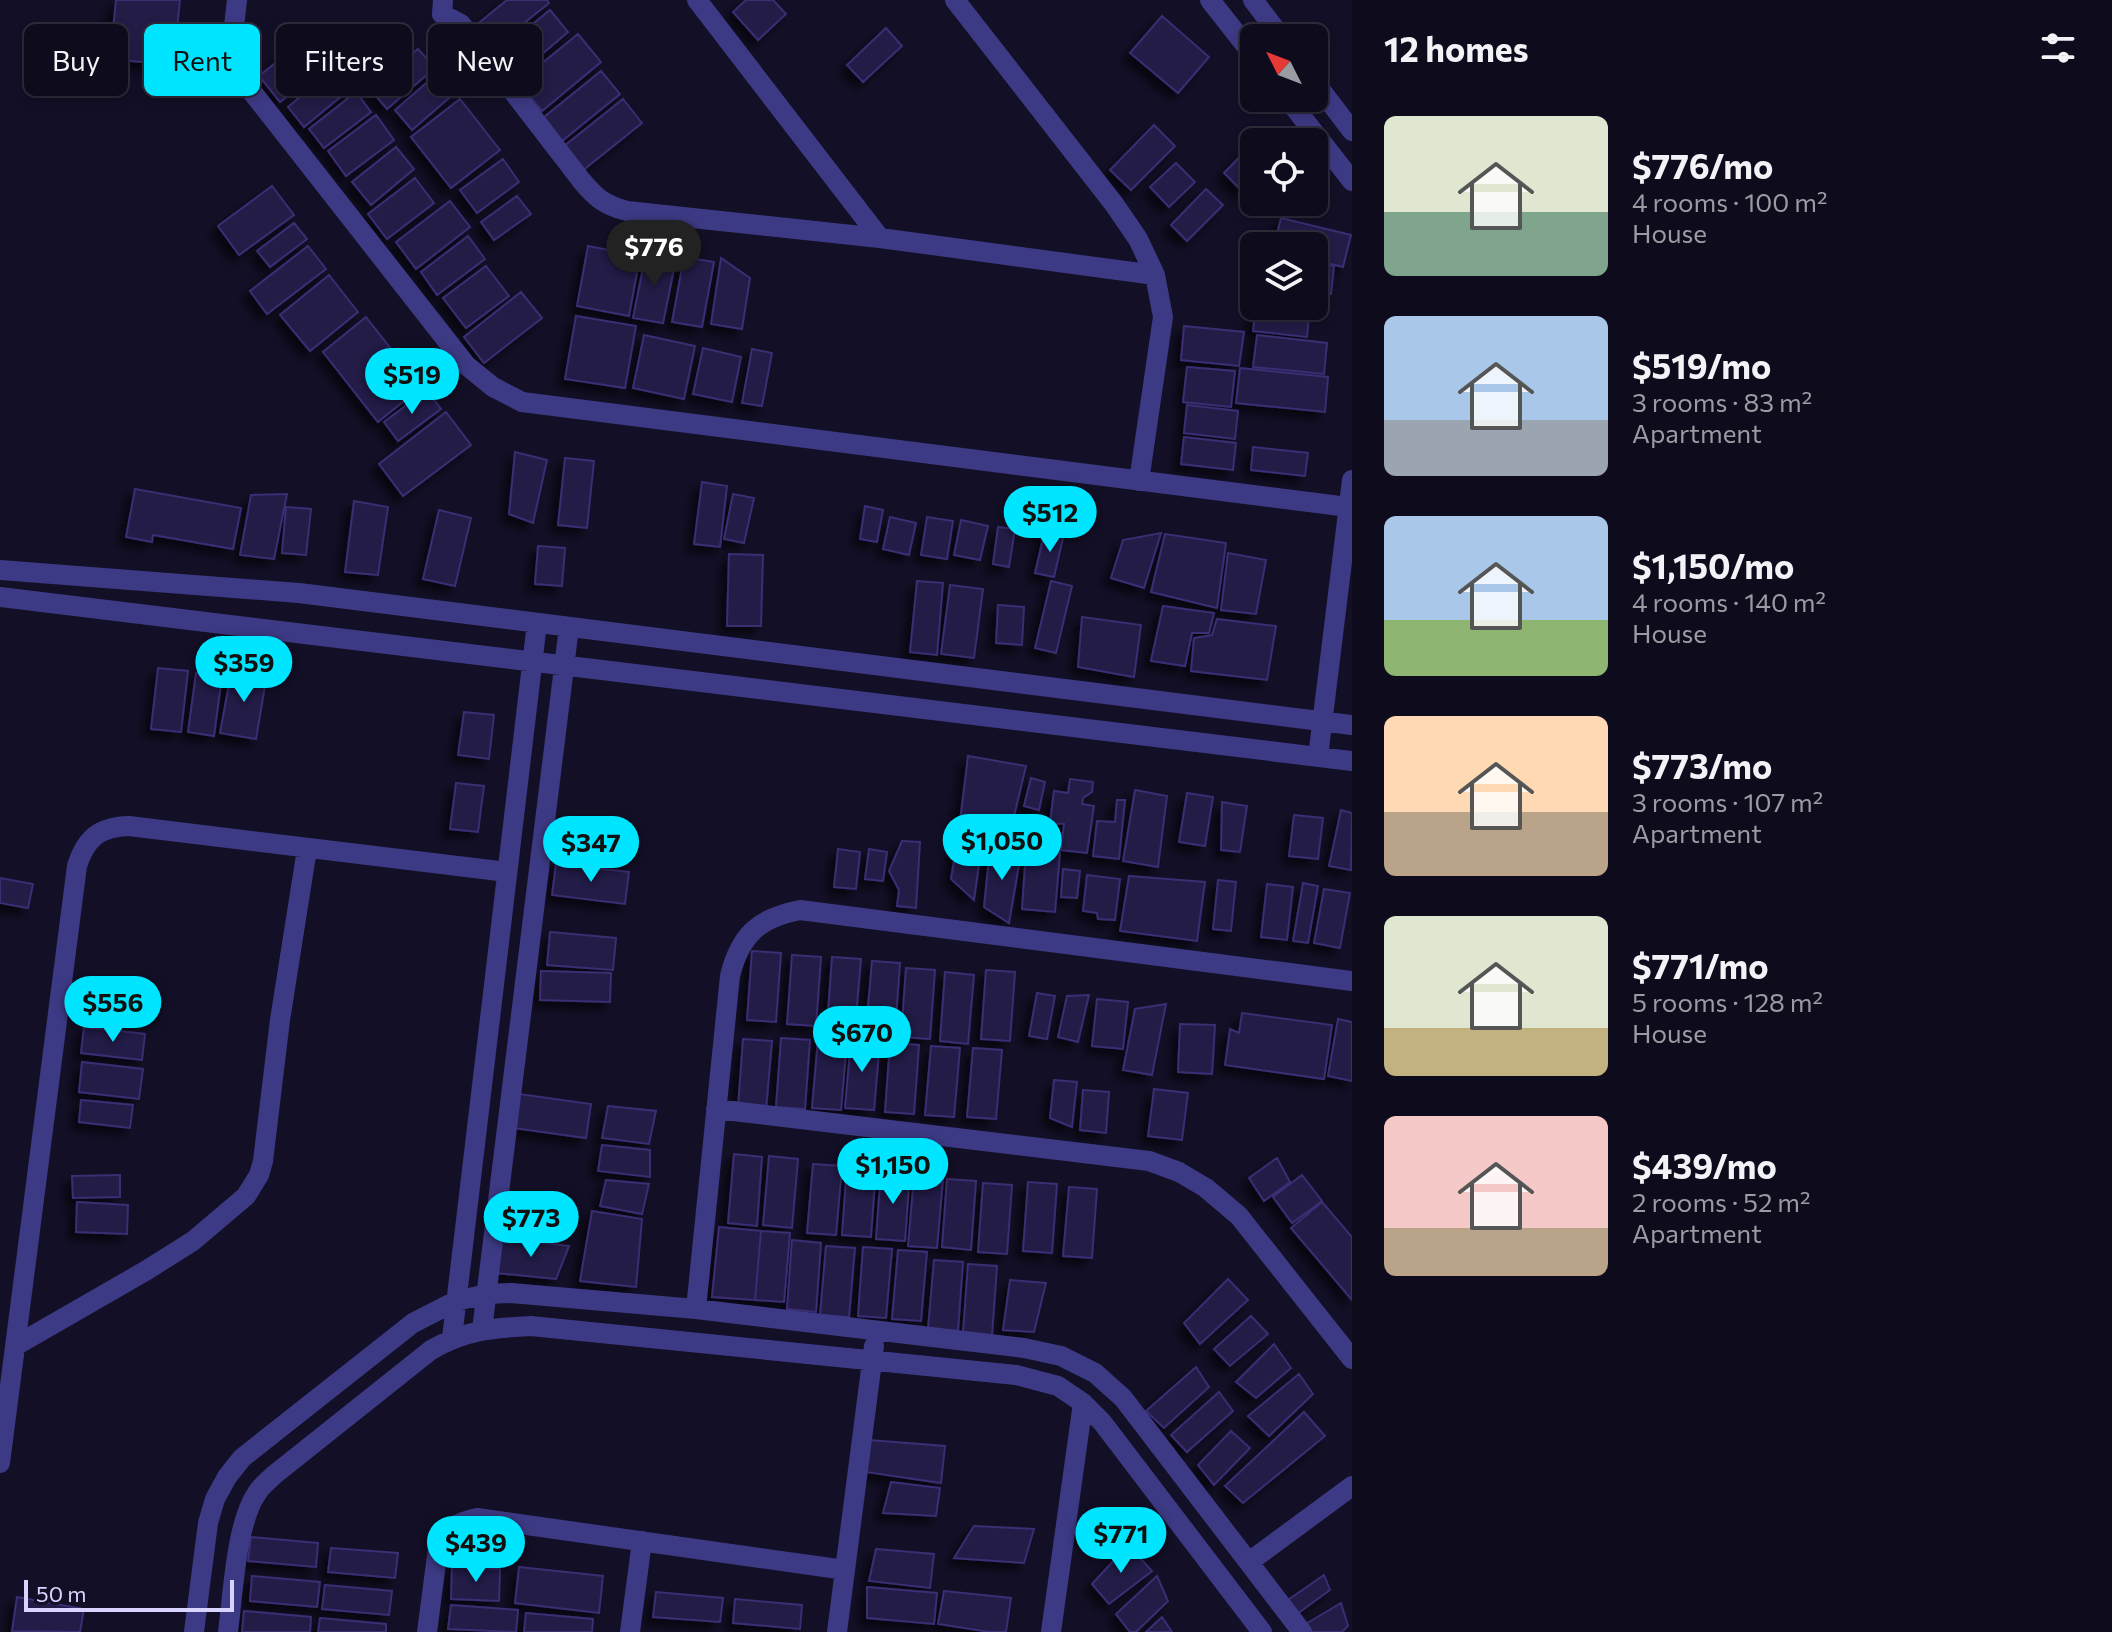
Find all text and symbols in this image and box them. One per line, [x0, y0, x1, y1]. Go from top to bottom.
chip: Buy [24, 24, 128, 96]
chip: Rent [144, 24, 260, 96]
chip: Filters [276, 24, 412, 96]
chip: New [428, 24, 542, 96]
north arrow [1240, 24, 1328, 112]
map controls [1240, 24, 1328, 320]
icon: filters [2036, 26, 2080, 70]
text: 12 homes [1384, 27, 1529, 69]
button: locate [1240, 128, 1328, 216]
text: $776/mo [1632, 144, 1773, 186]
icon: home [1448, 148, 1544, 244]
text: 4 rooms · 100 m² [1632, 186, 1827, 217]
text: House [1632, 217, 1707, 248]
pin: $776 [607, 220, 701, 288]
text: $776 [624, 230, 684, 261]
button: layers [1240, 232, 1328, 320]
text: $519/mo [1632, 344, 1771, 386]
pin: $519 [365, 348, 459, 416]
icon: home [1448, 348, 1544, 444]
text: $519 [383, 358, 441, 389]
text: 3 rooms · 83 m² [1632, 386, 1812, 417]
text: Apartment [1632, 417, 1762, 448]
pin: $512 [1003, 486, 1097, 554]
text: $512 [1022, 496, 1078, 527]
text: $1,150/mo [1632, 544, 1794, 586]
icon: home [1448, 548, 1544, 644]
text: 4 rooms · 140 m² [1632, 586, 1826, 617]
text: House [1632, 617, 1707, 648]
pin: $359 [197, 636, 291, 704]
text: $359 [213, 646, 275, 677]
text: $773/mo [1632, 744, 1772, 786]
icon: home [1448, 748, 1544, 844]
text: 3 rooms · 107 m² [1632, 786, 1823, 817]
pin: $1,050 [937, 814, 1067, 882]
pin: $347 [544, 816, 638, 884]
text: Apartment [1632, 817, 1762, 848]
text: $1,050 [961, 824, 1043, 855]
text: $347 [561, 826, 621, 857]
text: $771/mo [1632, 944, 1769, 986]
icon: home [1448, 948, 1544, 1044]
pin: $556 [66, 976, 160, 1044]
text: $556 [82, 986, 144, 1017]
text: 5 rooms · 128 m² [1632, 986, 1823, 1017]
pin: $670 [815, 1006, 909, 1074]
text: $670 [831, 1016, 893, 1047]
text: House [1632, 1017, 1707, 1048]
pin: $1,150 [828, 1138, 958, 1206]
text: $439/mo [1632, 1144, 1777, 1186]
text: $1,150 [855, 1148, 931, 1179]
icon: home [1448, 1148, 1544, 1244]
text: 2 rooms · 52 m² [1632, 1186, 1810, 1217]
pin: $773 [484, 1191, 578, 1259]
text: $773 [502, 1201, 560, 1232]
text: Apartment [1632, 1217, 1762, 1248]
pin: $771 [1074, 1507, 1168, 1575]
pin: $439 [429, 1516, 523, 1584]
text: $771 [1093, 1517, 1149, 1548]
text: $439 [445, 1526, 507, 1557]
scale bar [24, 1576, 234, 1612]
text: 50 m [36, 1580, 86, 1607]

